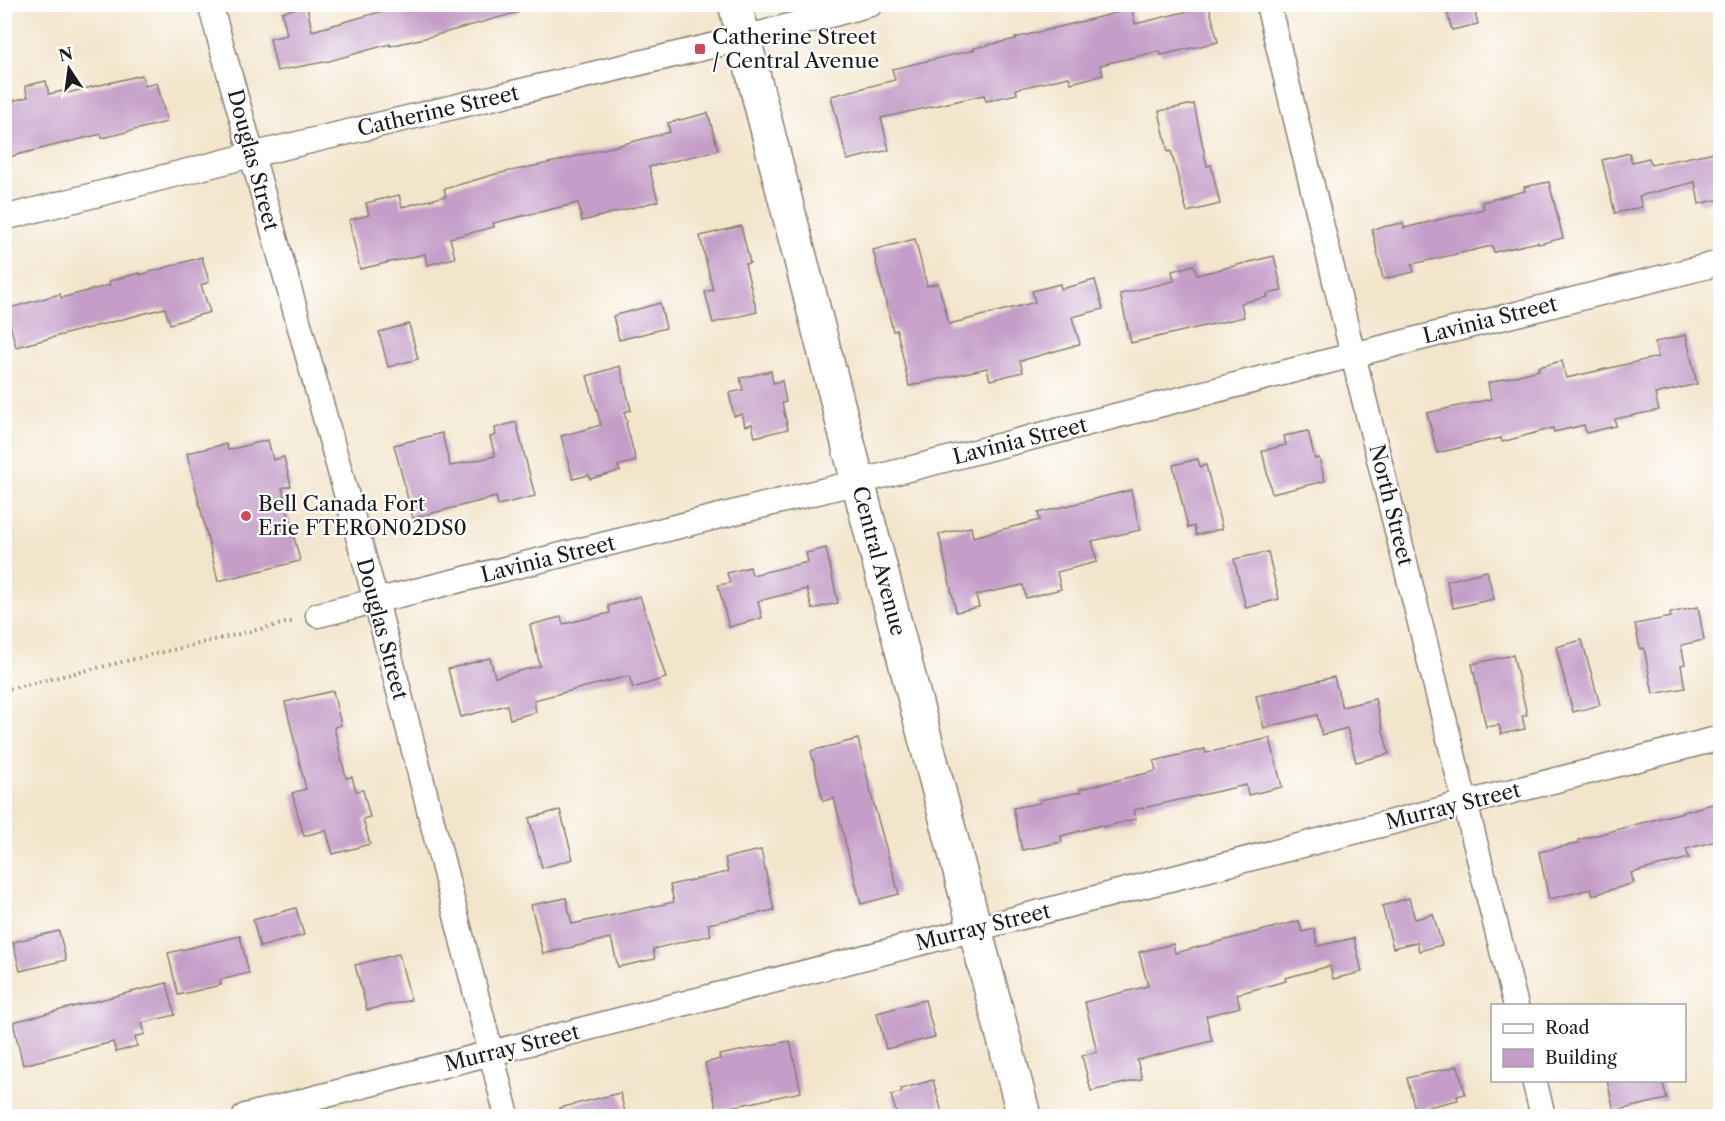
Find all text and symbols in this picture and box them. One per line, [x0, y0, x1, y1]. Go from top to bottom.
place label: Catherine Street / Central Avenue [712, 24, 879, 73]
north arrow [39, 39, 99, 99]
marker: Catherine Street / Central Avenue [693, 42, 707, 56]
text: N [57, 43, 75, 66]
street label: Catherine Street [355, 80, 522, 141]
street label: Douglas Street [223, 86, 285, 234]
street label: Lavinia Street [1420, 291, 1560, 348]
street label: Lavinia Street [950, 412, 1090, 469]
street label: North Street [1364, 442, 1419, 569]
street label: Central Avenue [847, 483, 911, 638]
place label: Bell Canada Fort Erie FTERON02DS0 [258, 491, 467, 540]
marker: Bell Canada Fort Erie FTERON02DS0 [239, 509, 253, 523]
street label: Lavinia Street [478, 530, 618, 587]
street label: Douglas Street [352, 555, 414, 703]
street label: Murray Street [1383, 777, 1523, 834]
street label: Murray Street [913, 898, 1053, 955]
legend [1491, 1004, 1686, 1082]
text: Road [1545, 1017, 1590, 1039]
street label: Murray Street [442, 1019, 582, 1076]
text: Building [1545, 1047, 1617, 1069]

